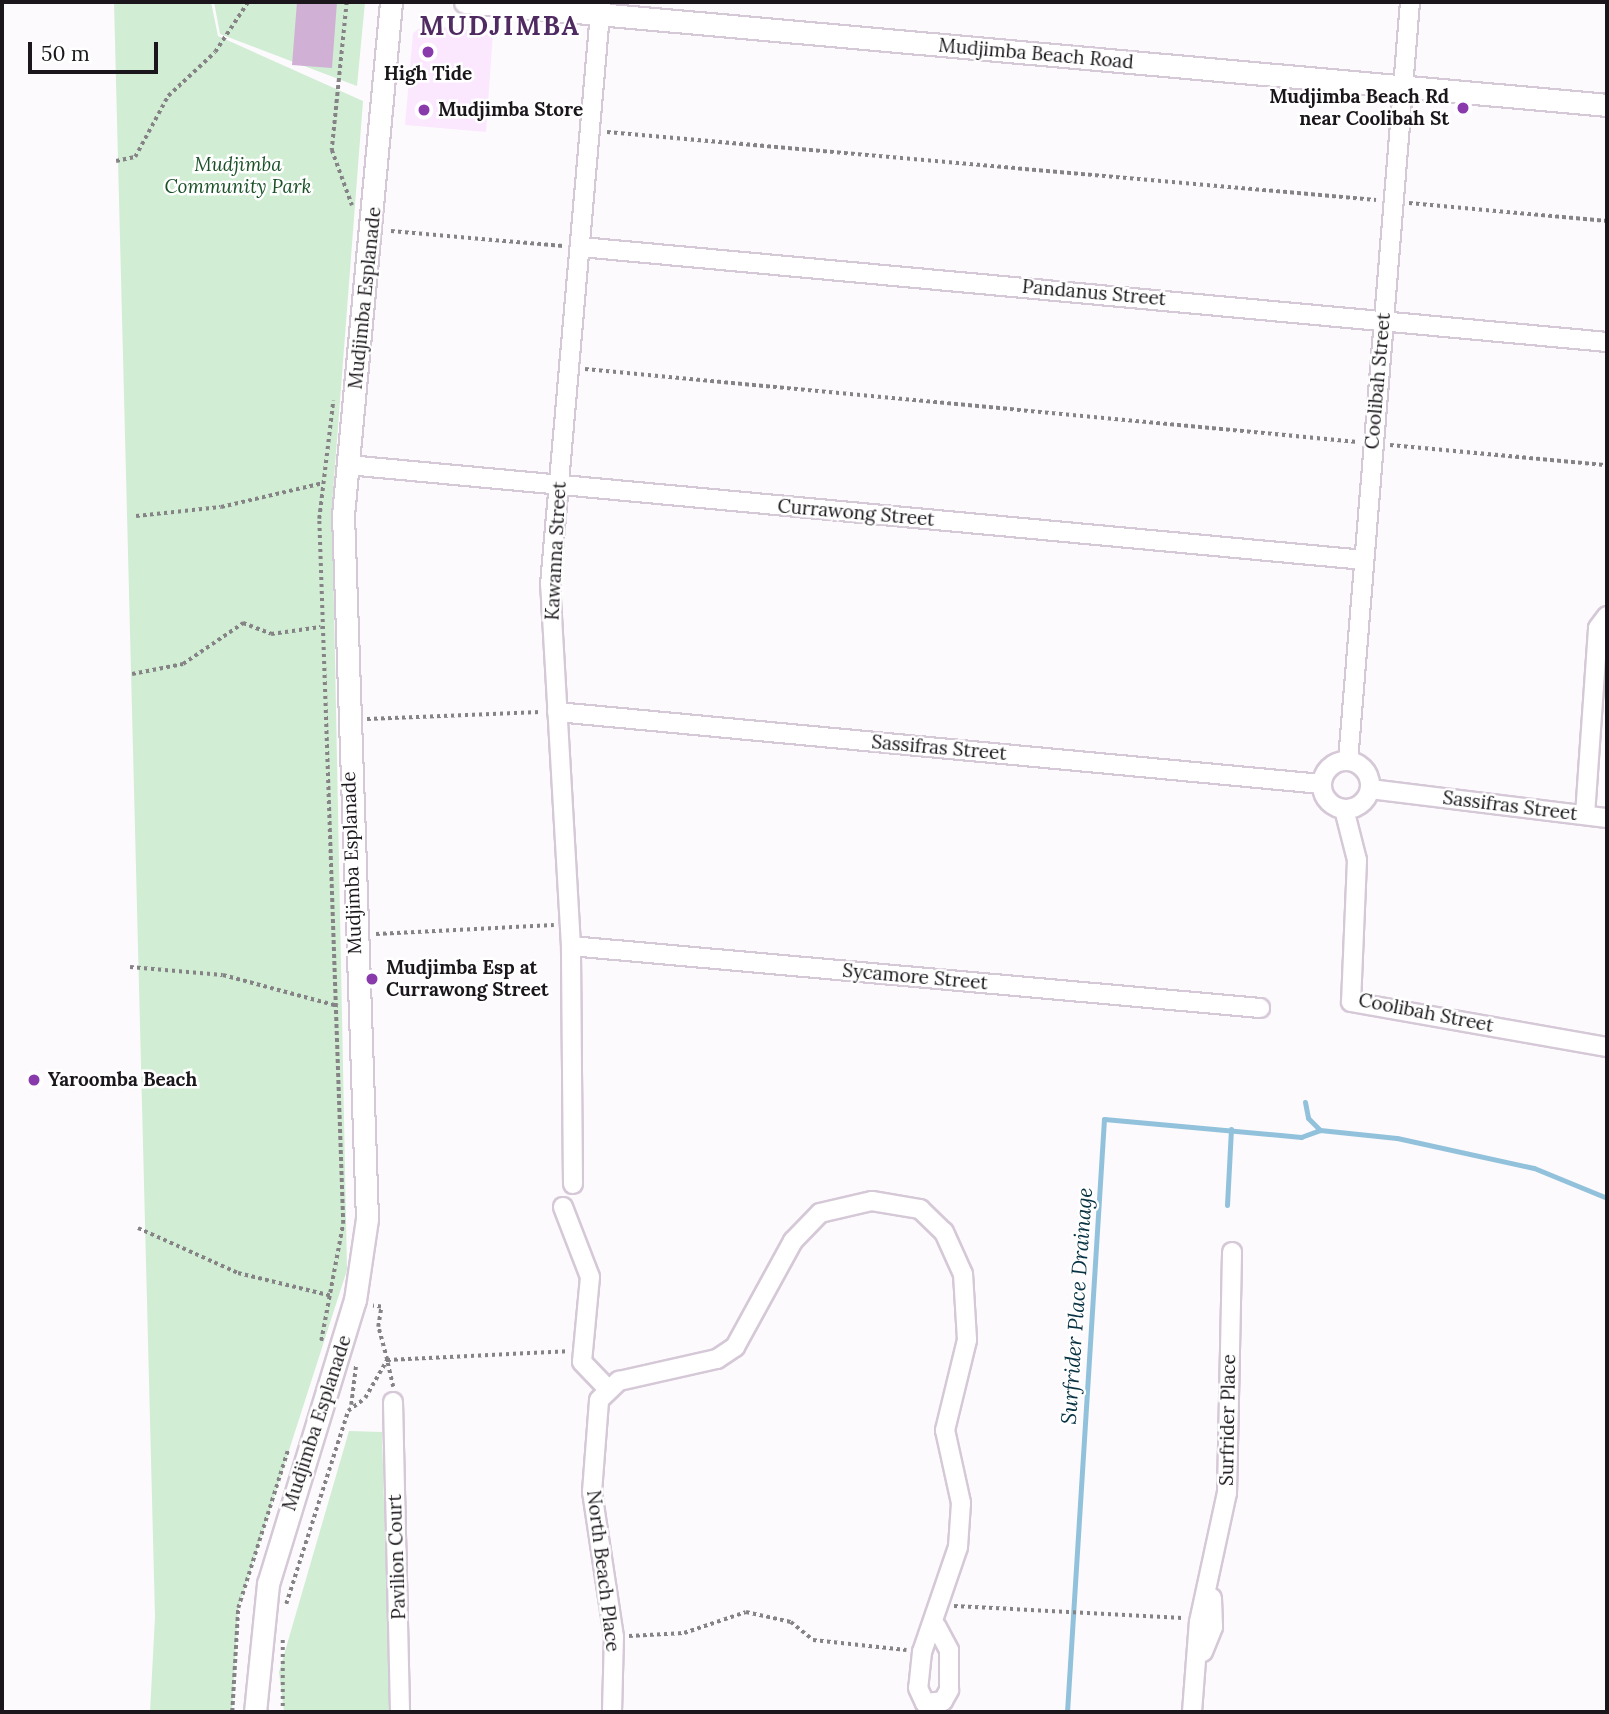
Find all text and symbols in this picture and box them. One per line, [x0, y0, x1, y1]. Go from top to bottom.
district label: MUDJIMBA [420, 10, 580, 42]
scale bar [32, 28, 161, 72]
street label: Mudjimba Beach Road [938, 34, 1134, 74]
text: 50 m [41, 40, 90, 67]
marker: High Tide [420, 44, 436, 60]
place label: High Tide [384, 63, 472, 85]
place label: Mudjimba Beach Rd near Coolibah St [1269, 86, 1449, 130]
place label: Mudjimba Store [438, 99, 583, 121]
marker: Mudjimba Beach Rd near Coolibah St [1455, 100, 1471, 116]
marker: Mudjimba Store [416, 102, 432, 118]
park label: Mudjimba Community Park [165, 154, 311, 198]
street label: Mudjimba Esplanade [344, 206, 386, 390]
street label: Pandanus Street [1021, 275, 1167, 311]
street label: Coolibah Street [1361, 312, 1395, 450]
street label: Kawanna Street [541, 481, 571, 621]
street label: Currawong Street [777, 495, 935, 531]
street label: Sassifras Street [871, 731, 1007, 765]
street label: Mudjimba Esplanade [337, 771, 367, 955]
street label: Sassifras Street [1441, 786, 1579, 826]
place label: Mudjimba Esp at Currawong Street [386, 957, 549, 1001]
street label: Sycamore Street [841, 959, 989, 995]
marker: Mudjimba Esp at Currawong Street [364, 971, 380, 987]
street label: Coolibah Street [1357, 989, 1495, 1037]
place label: Yaroomba Beach [48, 1069, 197, 1091]
marker: Yaroomba Beach [26, 1072, 42, 1088]
water label: Surfrider Place Drainage [1056, 1187, 1098, 1425]
street label: Mudjimba Esplanade [278, 1332, 356, 1514]
street label: Surfrider Place [1215, 1354, 1241, 1486]
street label: North Beach Place [582, 1489, 624, 1653]
street label: Pavilion Court [383, 1494, 411, 1620]

